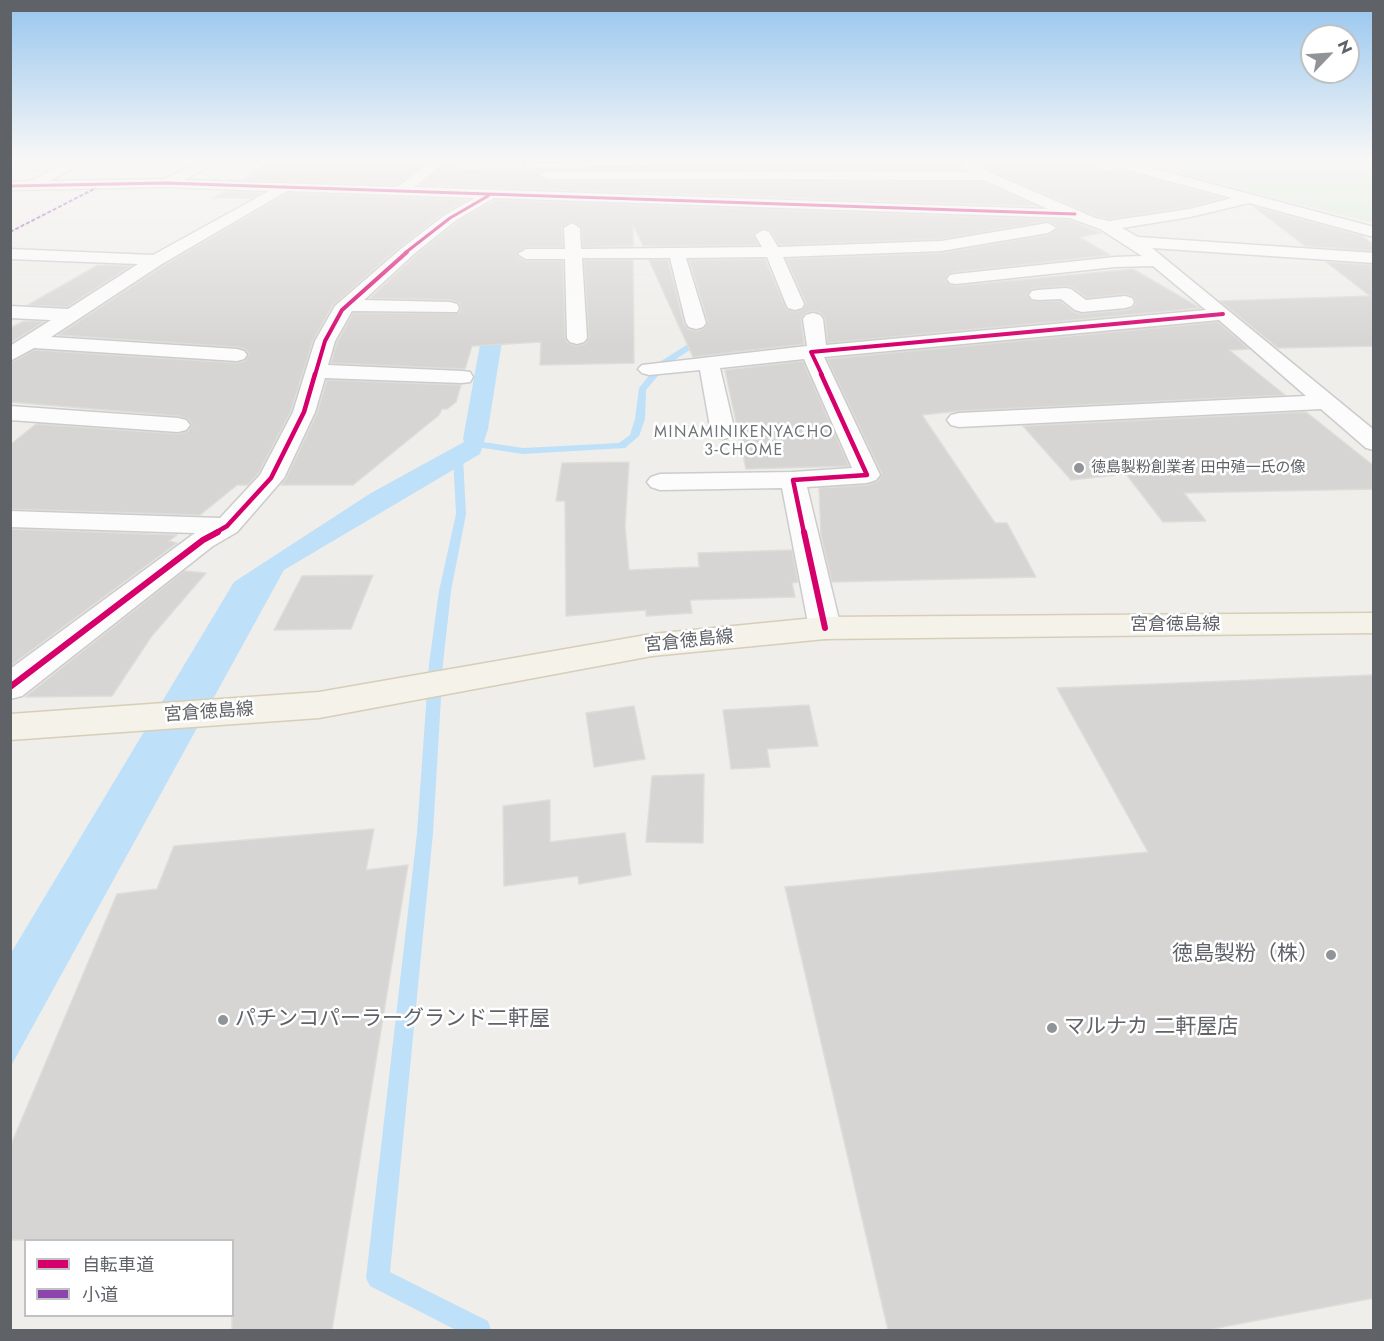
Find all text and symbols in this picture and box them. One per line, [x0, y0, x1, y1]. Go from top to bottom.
north arrow [1300, 24, 1360, 84]
text: N [1332, 36, 1358, 58]
district label: MINAMINIKENYACHO 3-CHOME [654, 423, 834, 461]
place label: 徳島製粉創業者 田中殖一氏の像 [1091, 459, 1305, 477]
marker: 徳島製粉創業者 田中殖一氏の像 [1072, 461, 1086, 475]
street label: 宮倉徳島線 [1130, 615, 1220, 637]
street label: 宮倉徳島線 [643, 627, 735, 657]
street label: 宮倉徳島線 [163, 699, 255, 727]
place label: 徳島製粉（株） [1172, 942, 1319, 968]
marker: 徳島製粉（株） [1324, 948, 1338, 962]
place label: パチンコパーラーグランド二軒屋 [235, 1007, 550, 1033]
marker: パチンコパーラーグランド二軒屋 [216, 1013, 230, 1027]
place label: マルナカ 二軒屋店 [1064, 1015, 1238, 1041]
marker: マルナカ 二軒屋店 [1045, 1021, 1059, 1035]
legend [24, 1239, 234, 1317]
text: 自転車道 [82, 1252, 154, 1278]
text: 小道 [82, 1282, 118, 1308]

